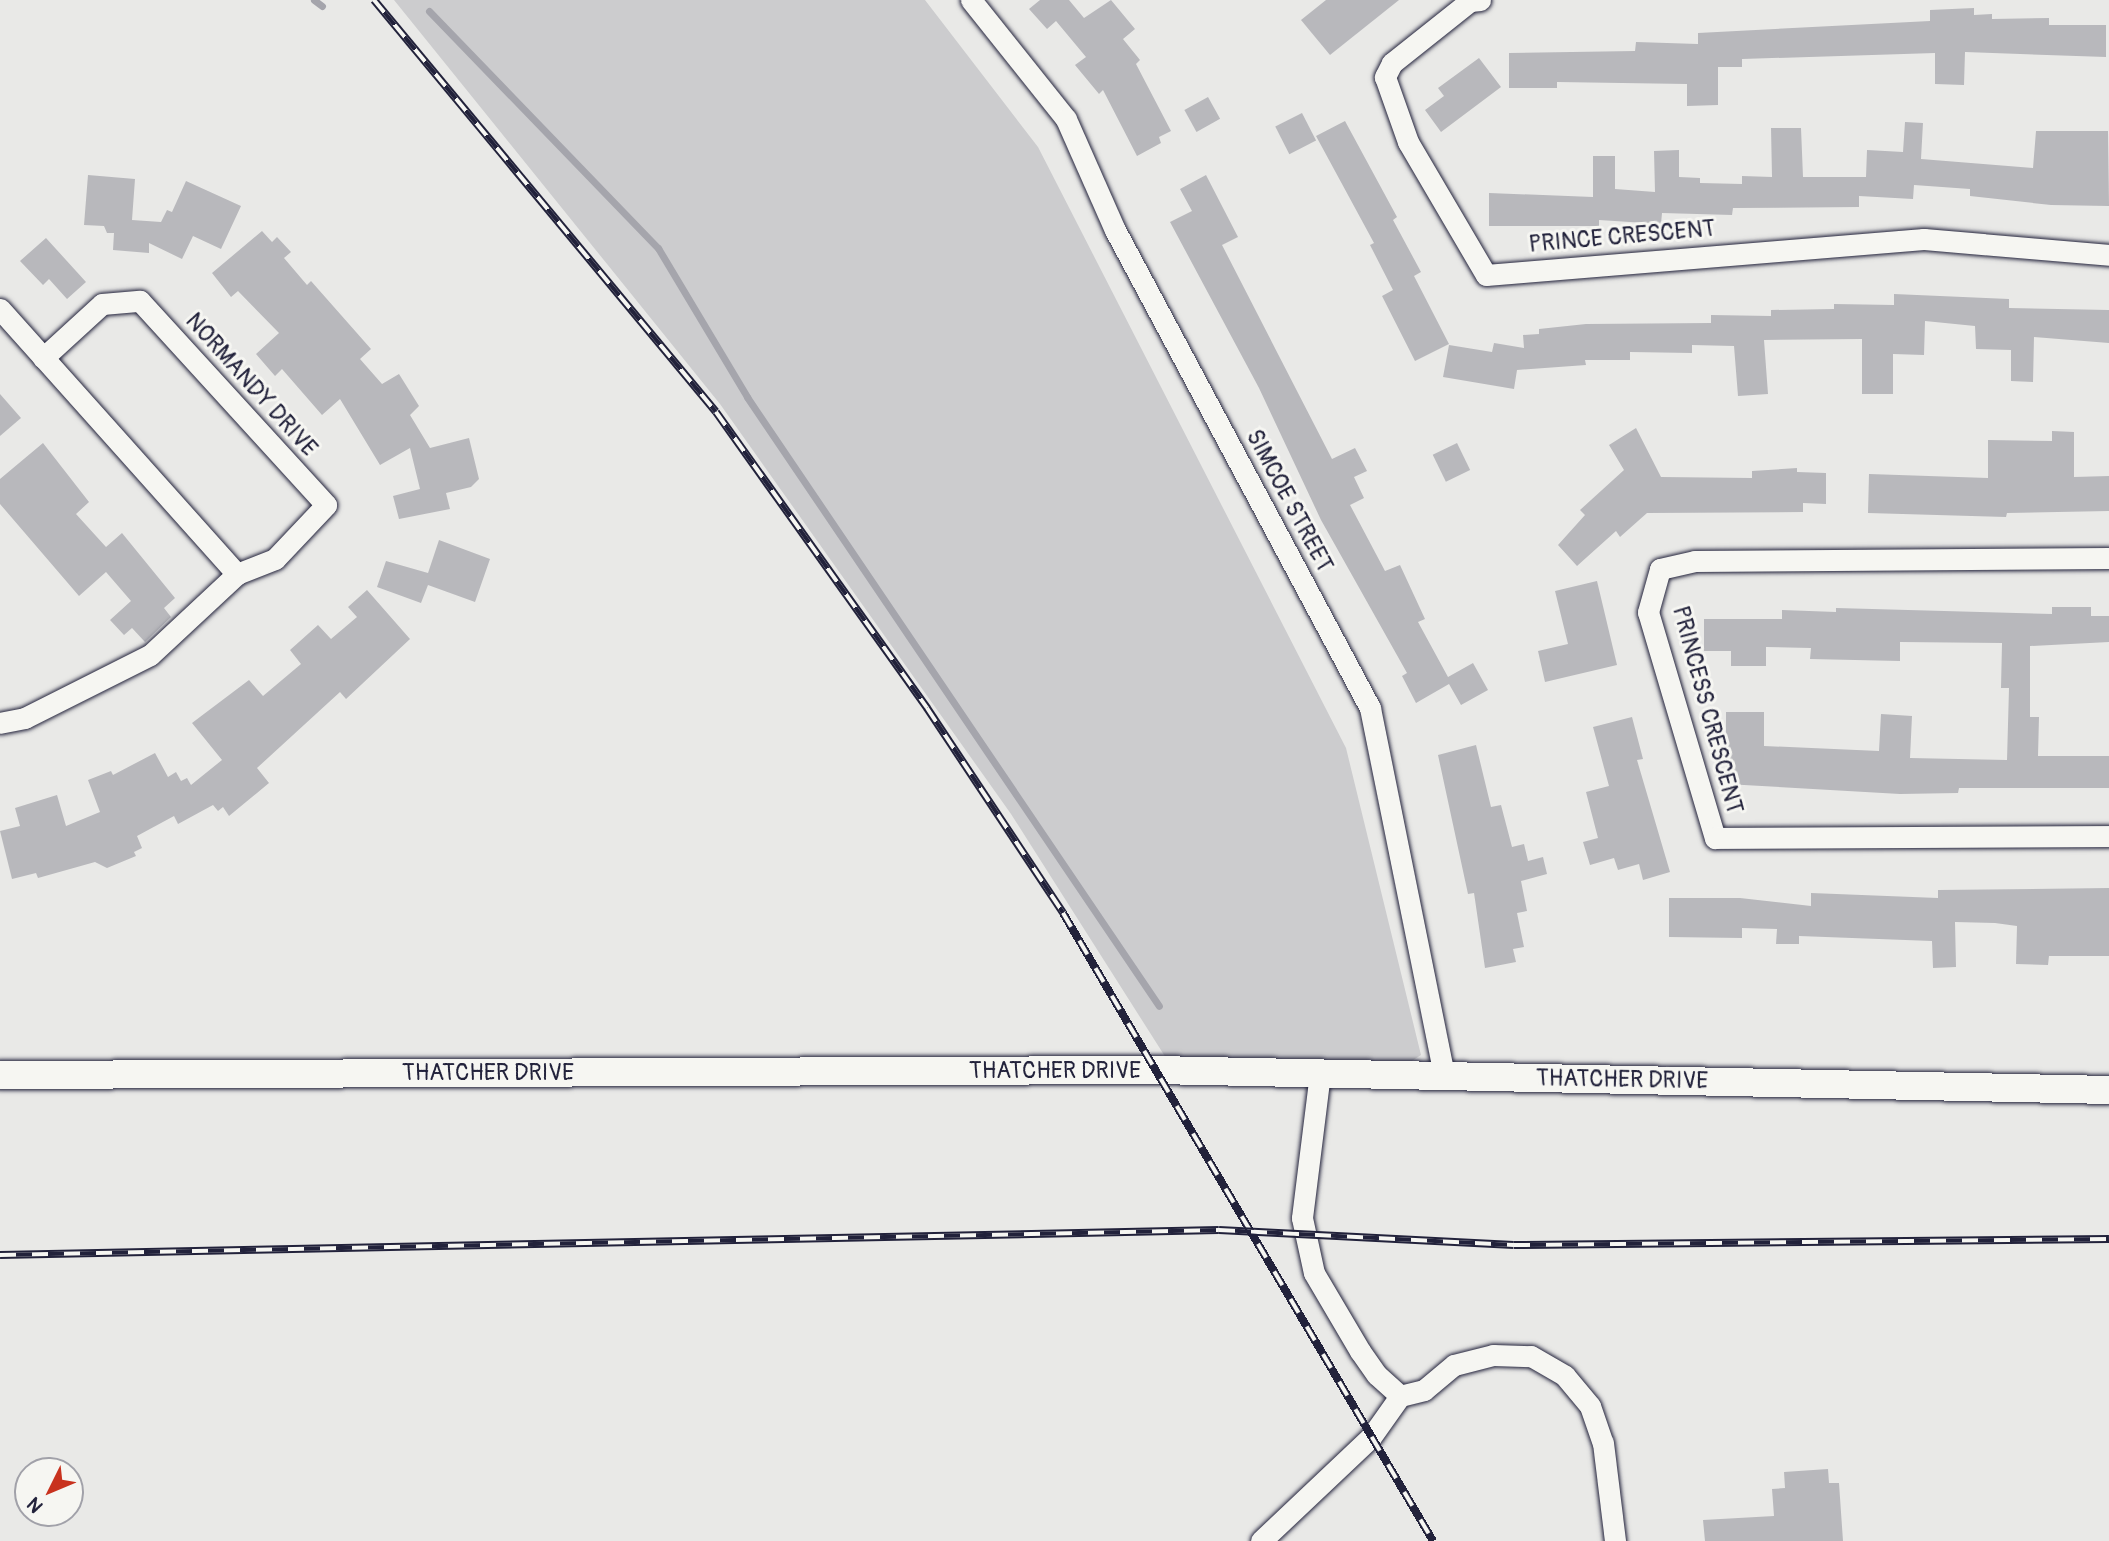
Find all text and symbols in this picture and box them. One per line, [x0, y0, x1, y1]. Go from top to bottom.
street label: PRINCE CRESCENT [1528, 215, 1716, 259]
street label: NORMANDY DRIVE [179, 308, 323, 462]
street label: SIMCOE STREET [1240, 425, 1338, 577]
street label: PRINCESS CRESCENT [1666, 603, 1748, 817]
street label: THATCHER DRIVE [969, 1057, 1141, 1085]
street label: THATCHER DRIVE [402, 1059, 574, 1087]
street label: THATCHER DRIVE [1536, 1065, 1708, 1095]
north arrow [14, 1457, 84, 1527]
text: N [22, 1492, 48, 1518]

